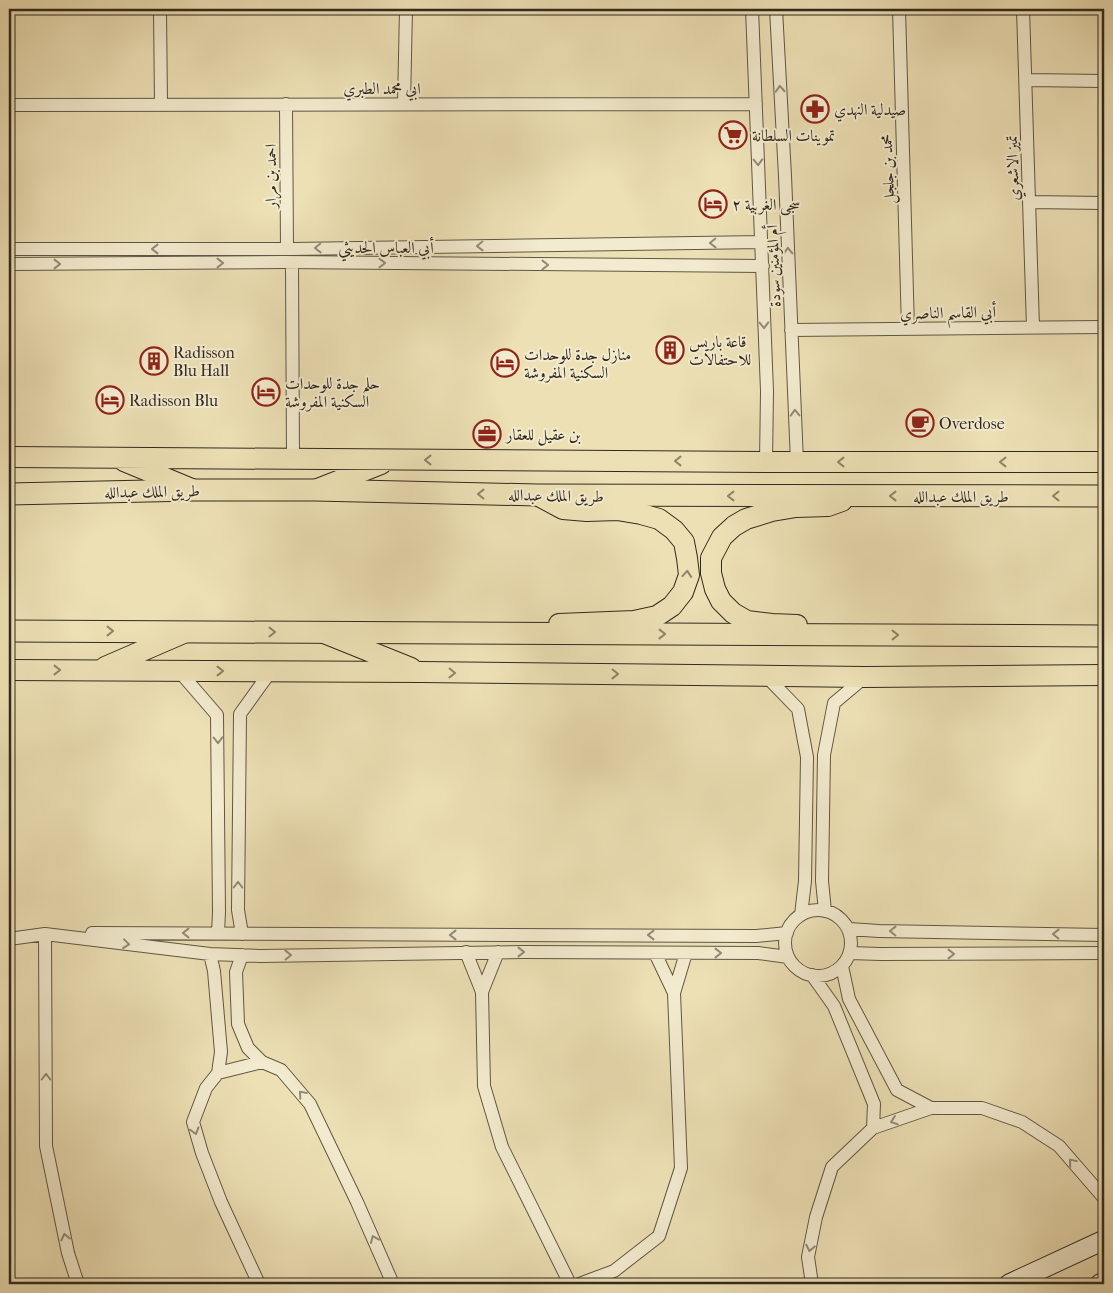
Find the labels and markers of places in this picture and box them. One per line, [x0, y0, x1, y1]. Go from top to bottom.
pharmacy icon: صيدلية النهدي [800, 94, 830, 124]
place label: صيدلية النهدي [834, 100, 906, 122]
supermarket icon: تموينات السلطانة [718, 120, 748, 150]
place label: تموينات السلطانة [752, 126, 835, 146]
hotel icon: سجى الغربية ٢ [698, 189, 728, 219]
place label: سجى الغربية ٢ [732, 195, 800, 216]
place label: قاعة باريس للاحتفالات [689, 332, 751, 369]
building icon: قاعة باريس للاحتفالات [655, 335, 685, 365]
place label: Radisson Blu Hall [173, 343, 236, 380]
place label: منازل جدة للوحدات السكنية المفروشة [524, 345, 631, 383]
building icon: Radisson Blu Hall [139, 346, 169, 376]
hotel icon: منازل جدة للوحدات السكنية المفروشة [490, 348, 520, 378]
place label: حلم جدة للوحدات السكنية المفروشة [285, 374, 380, 412]
hotel icon: حلم جدة للوحدات السكنية المفروشة [251, 377, 281, 407]
hotel icon: Radisson Blu [95, 385, 125, 415]
place label: Radisson Blu [129, 391, 218, 410]
cafe icon: Overdose [905, 408, 935, 438]
place label: Overdose [939, 414, 1005, 433]
office icon: بن عقيل للعقار [472, 419, 502, 449]
place label: بن عقيل للعقار [504, 425, 581, 446]

